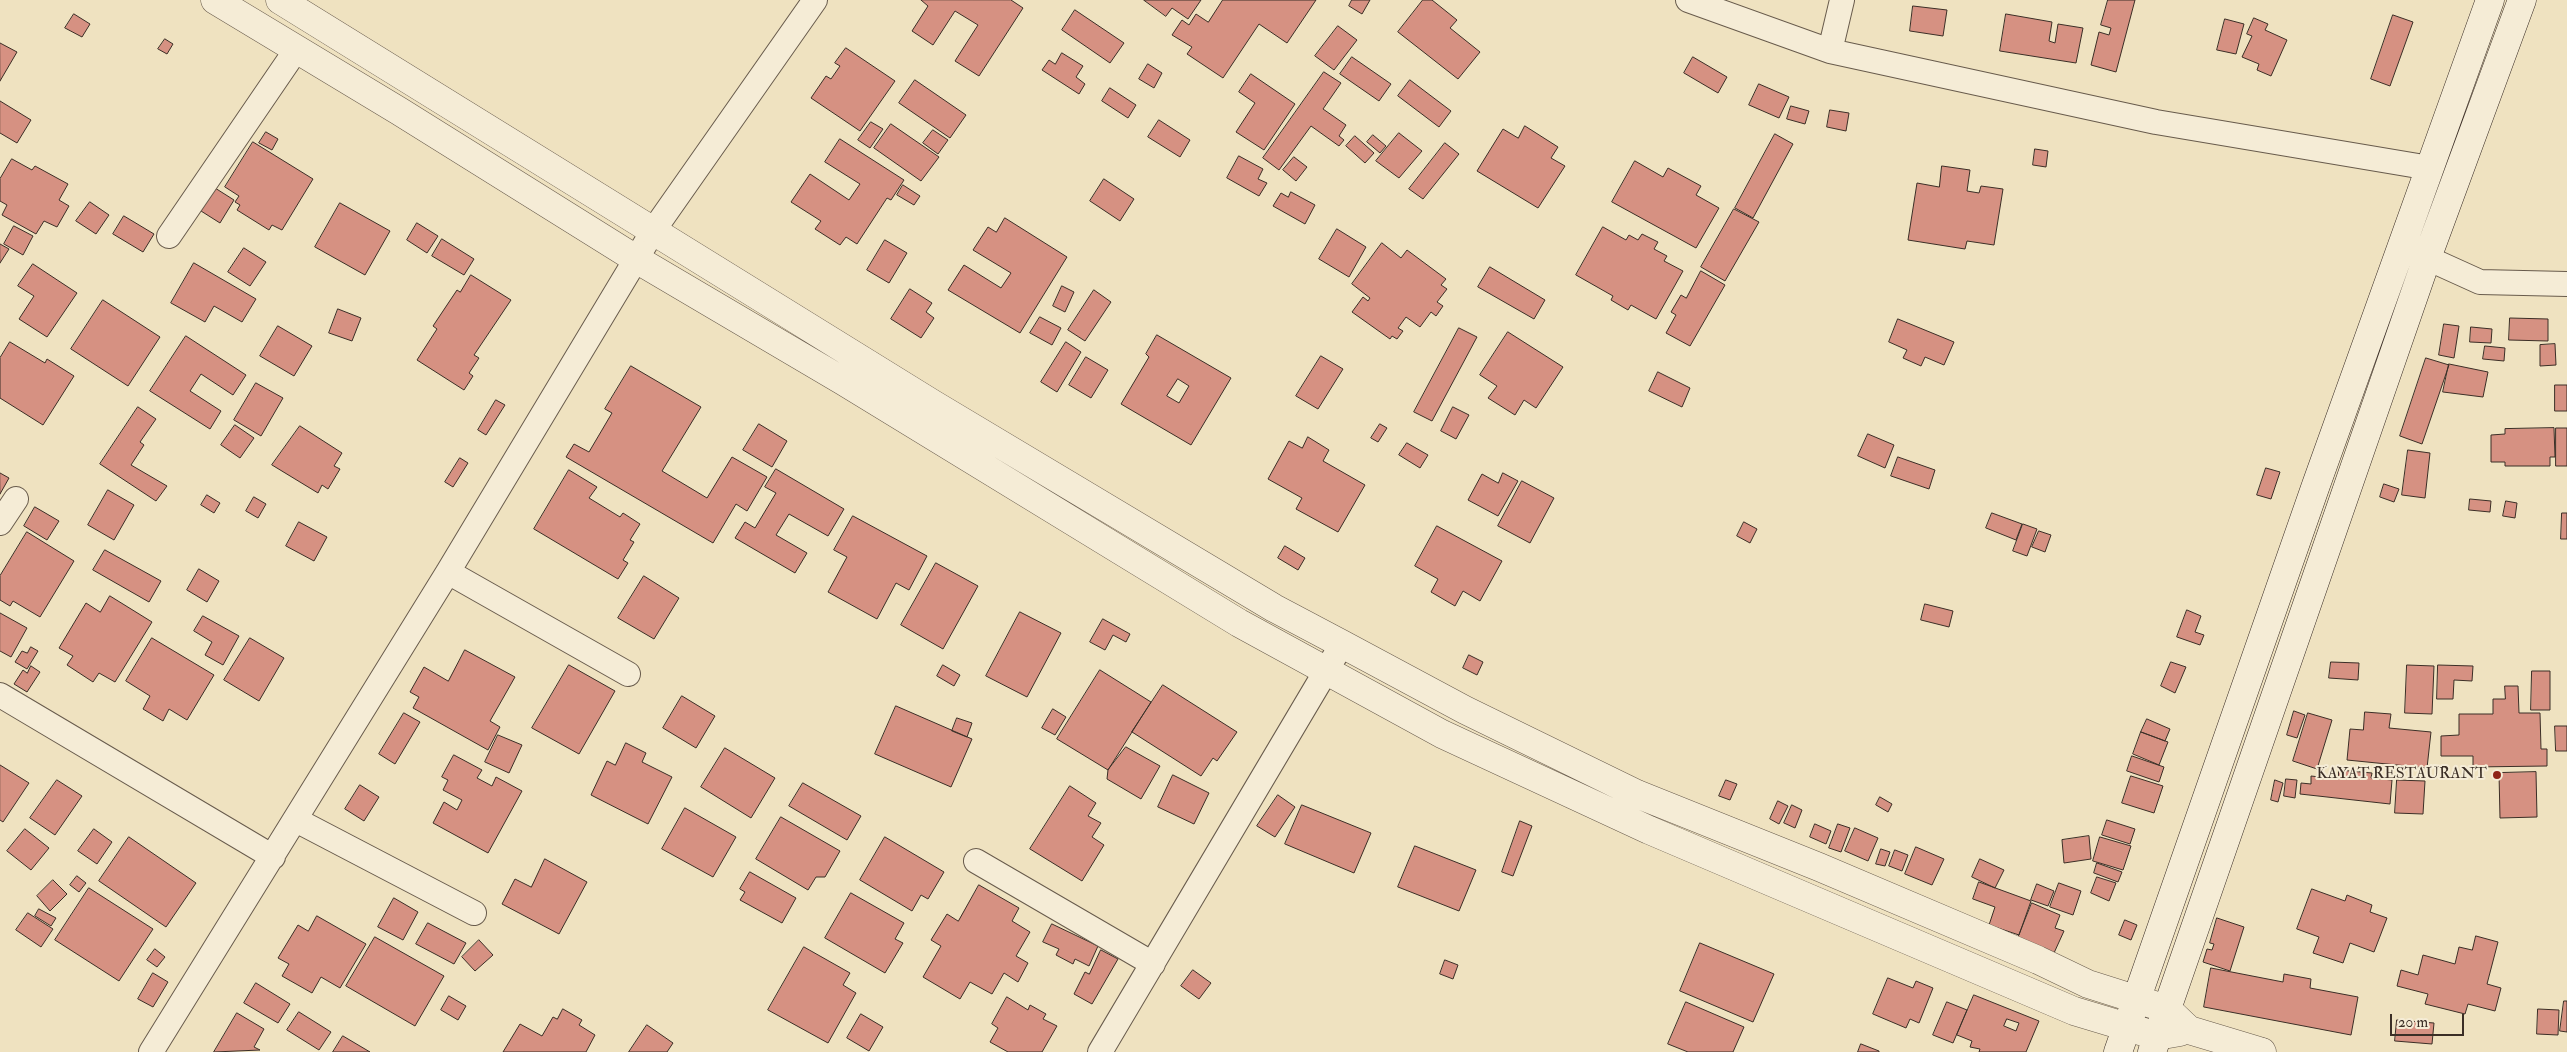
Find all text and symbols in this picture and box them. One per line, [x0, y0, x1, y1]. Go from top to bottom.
place label: KAYAT RESTAURANT [2316, 765, 2487, 785]
marker: KAYAT RESTAURANT [2491, 769, 2503, 781]
scale bar [2392, 1004, 2466, 1036]
text: 20 m [2398, 1013, 2428, 1032]

